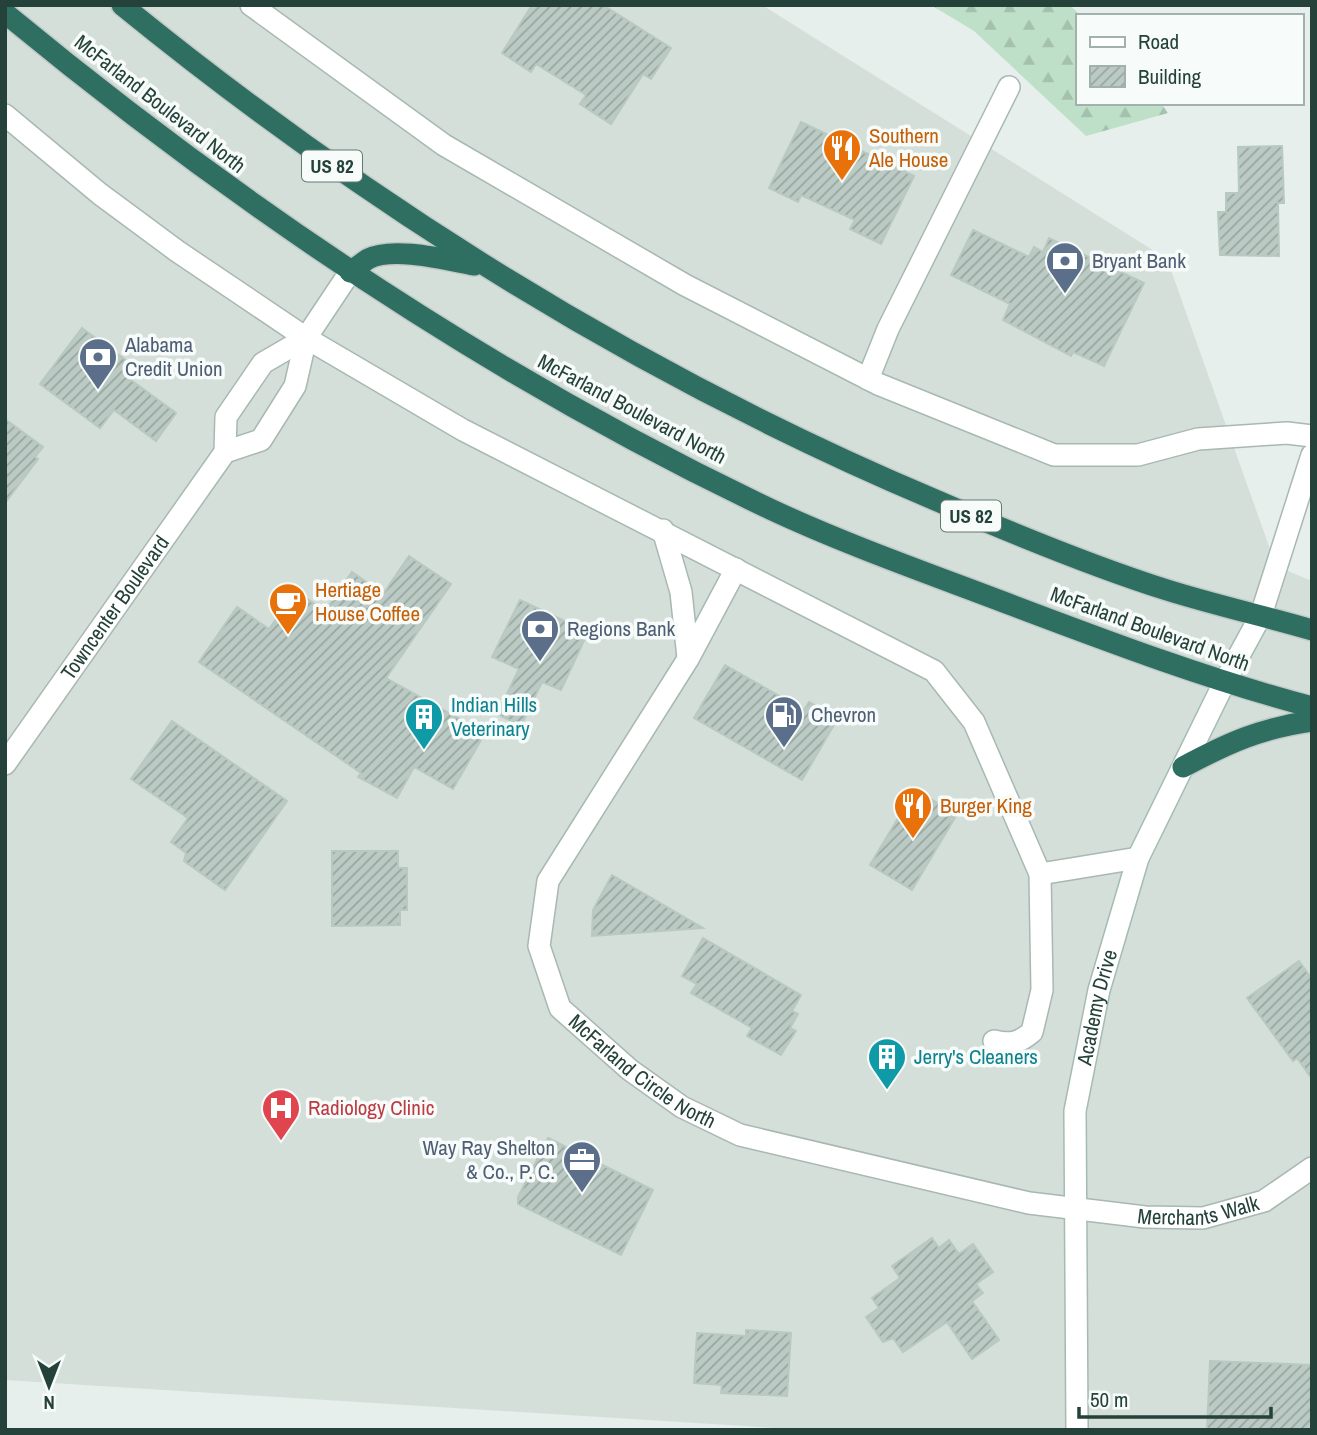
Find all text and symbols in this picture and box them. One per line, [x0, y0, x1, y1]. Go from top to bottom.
legend [1076, 14, 1303, 105]
text: Road [1138, 27, 1179, 56]
street label: McFarland Boulevard North [69, 28, 252, 180]
text: Building [1138, 62, 1202, 91]
place label: Southern Ale House [868, 121, 948, 174]
restaurant icon: Southern Ale House [821, 127, 863, 182]
road number: US 82 [302, 150, 362, 182]
bank icon: Bryant Bank [1044, 240, 1086, 295]
place label: Bryant Bank [1092, 246, 1186, 275]
place label: Alabama Credit Union [124, 330, 223, 383]
bank icon: Alabama Credit Union [77, 336, 119, 391]
street label: McFarland Boulevard North [533, 347, 732, 471]
road number: US 82 [941, 500, 1001, 531]
street label: Towncenter Boulevard [54, 530, 176, 686]
place label: Hertiage House Coffee [315, 575, 420, 628]
street label: McFarland Boulevard North [1047, 579, 1254, 678]
cafe icon: Hertiage House Coffee [267, 581, 309, 636]
bank icon: Regions Bank [519, 608, 561, 663]
place label: Regions Bank [567, 614, 676, 643]
place label: Indian Hills Veterinary [451, 690, 537, 743]
fuel station icon: Chevron [763, 694, 805, 749]
building icon: Indian Hills Veterinary [403, 696, 445, 751]
place label: Chevron [811, 700, 876, 729]
restaurant icon: Burger King [892, 785, 934, 840]
place label: Burger King [940, 791, 1032, 820]
street label: Academy Drive [1069, 946, 1124, 1069]
street label: McFarland Circle North [563, 1007, 721, 1135]
building icon: Jerry's Cleaners [866, 1036, 908, 1091]
place label: Jerry's Cleaners [914, 1042, 1038, 1071]
hospital icon: Radiology Clinic [260, 1087, 302, 1142]
place label: Radiology Clinic [308, 1093, 434, 1122]
place label: Way Ray Shelton & Co., P. C. [423, 1133, 555, 1186]
office icon: Way Ray Shelton & Co., P. C. [561, 1139, 603, 1194]
street label: Merchants Walk [1136, 1188, 1262, 1232]
north arrow [14, 1351, 84, 1421]
scale bar [1079, 1376, 1272, 1420]
text: 50 m [1090, 1385, 1128, 1414]
text: N [43, 1390, 55, 1416]

